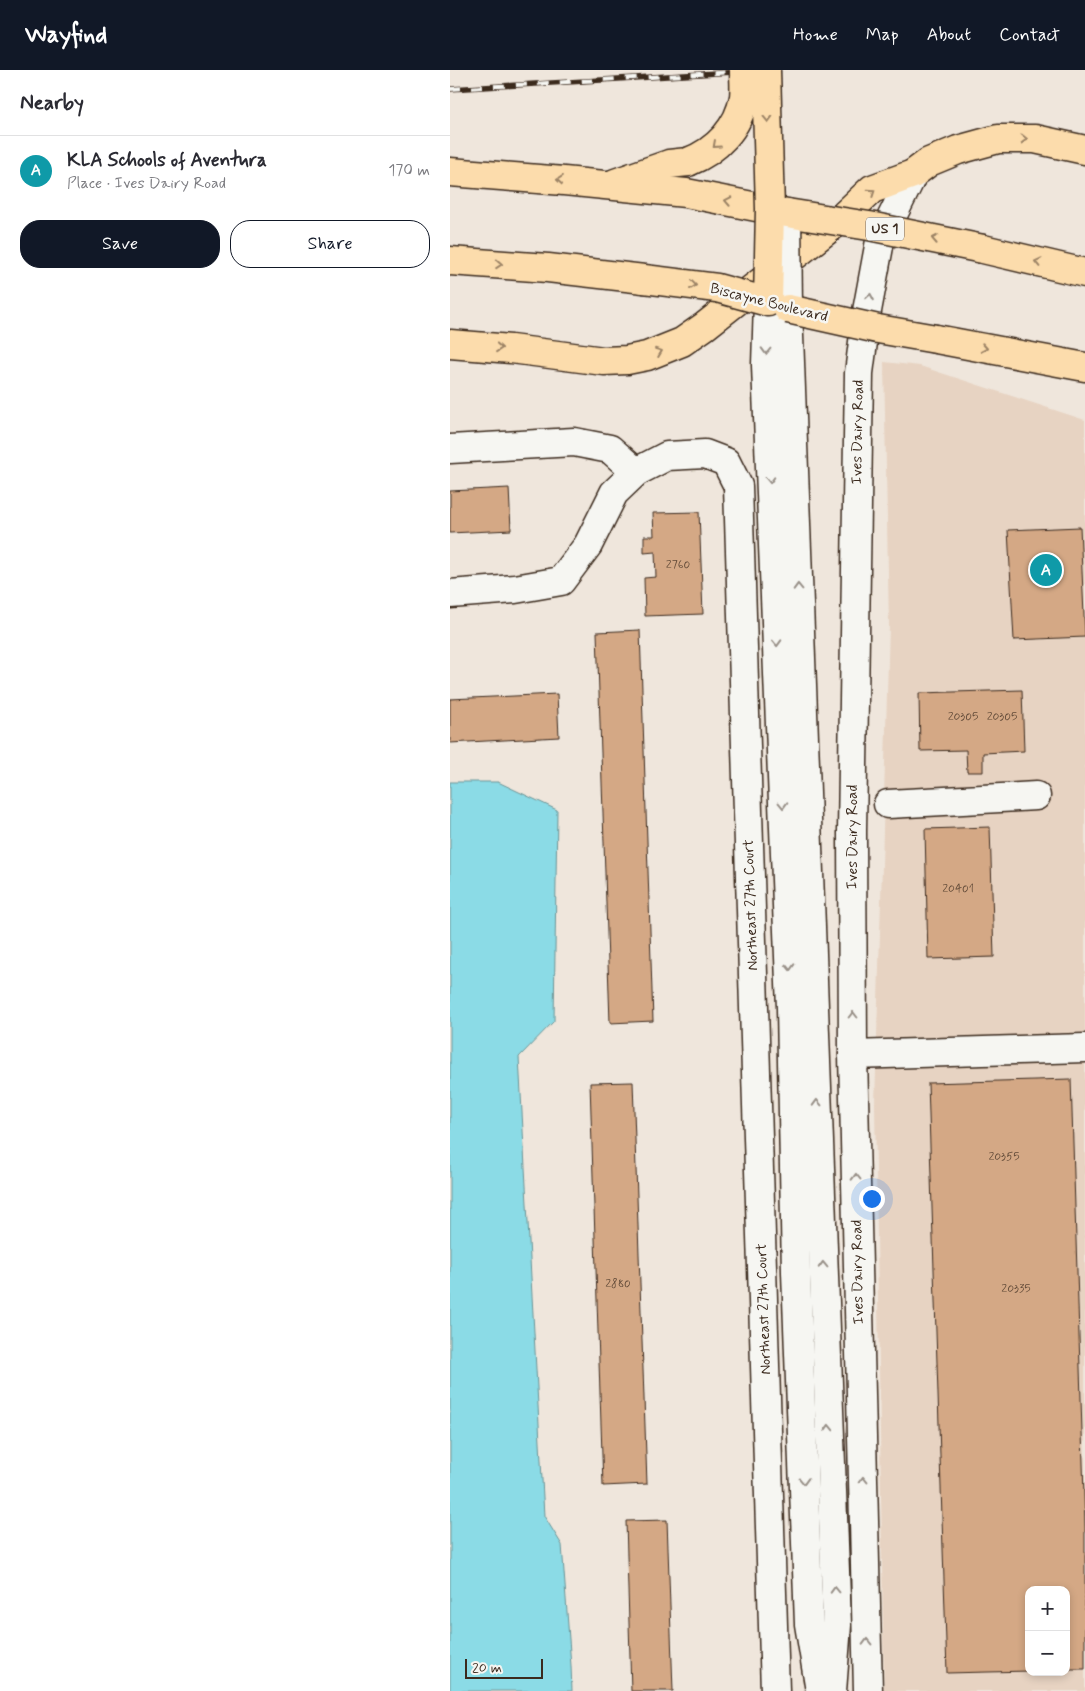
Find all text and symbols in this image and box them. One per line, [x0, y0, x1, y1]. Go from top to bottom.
text: Wayfind [25, 20, 107, 51]
text: Home [793, 23, 838, 47]
text: Map [866, 23, 899, 47]
text: About [927, 23, 971, 47]
text: Contact [999, 23, 1060, 47]
text: Nearby [20, 89, 84, 117]
one-way arrow [762, 115, 773, 123]
one-way arrow [1020, 134, 1028, 144]
one-way arrow [713, 139, 722, 148]
text: KLA Schools of Aventura [67, 148, 267, 173]
text: A [31, 160, 41, 181]
text: 170 m [388, 160, 430, 181]
text: Place · Ives Dairy Road [67, 173, 226, 194]
one-way arrow [556, 175, 564, 186]
one-way arrow [867, 188, 876, 198]
one-way arrow [724, 197, 733, 207]
road number: US 1 [866, 218, 904, 240]
button: Save [20, 220, 220, 268]
button: Share [230, 220, 430, 268]
one-way arrow [930, 234, 939, 245]
one-way arrow [1033, 257, 1042, 267]
one-way arrow [495, 259, 503, 270]
one-way arrow [689, 279, 697, 290]
street label: Biscayne Boulevard [708, 279, 830, 327]
one-way arrow [864, 292, 874, 301]
one-way arrow [495, 342, 503, 353]
one-way arrow [979, 343, 988, 353]
one-way arrow [761, 347, 771, 355]
one-way arrow [654, 348, 663, 358]
street label: Ives Dairy Road [847, 379, 869, 484]
one-way arrow [765, 476, 775, 484]
pin: A [1030, 551, 1062, 589]
house number: 2760 [666, 557, 690, 573]
one-way arrow [792, 583, 803, 591]
one-way arrow [771, 639, 782, 647]
house number: 20305 [948, 709, 978, 725]
house number: 20305 [987, 709, 1017, 725]
street label: Ives Dairy Road [843, 785, 863, 889]
one-way arrow [778, 802, 788, 809]
street label: Northeast 27th Court [739, 839, 763, 971]
house number: 20401 [942, 881, 974, 897]
one-way arrow [784, 964, 795, 972]
one-way arrow [848, 1011, 858, 1018]
one-way arrow [812, 1099, 822, 1106]
house number: 20355 [988, 1149, 1020, 1165]
one-way arrow [851, 1173, 861, 1181]
your location [859, 1186, 885, 1212]
street label: Ives Dairy Road [847, 1219, 869, 1324]
street label: Northeast 27th Court [752, 1243, 776, 1375]
one-way arrow [818, 1261, 828, 1268]
house number: 2880 [605, 1276, 631, 1292]
house number: 20335 [1001, 1281, 1031, 1297]
one-way arrow [824, 1423, 835, 1431]
one-way arrow [858, 1476, 868, 1484]
one-way arrow [799, 1478, 809, 1486]
one-way arrow [830, 1586, 841, 1594]
map controls [1025, 1586, 1070, 1676]
button: + [1025, 1586, 1070, 1631]
button: − [1025, 1631, 1070, 1676]
one-way arrow [862, 1638, 872, 1646]
scale bar [465, 1656, 542, 1679]
text: 20 m [472, 1659, 502, 1677]

